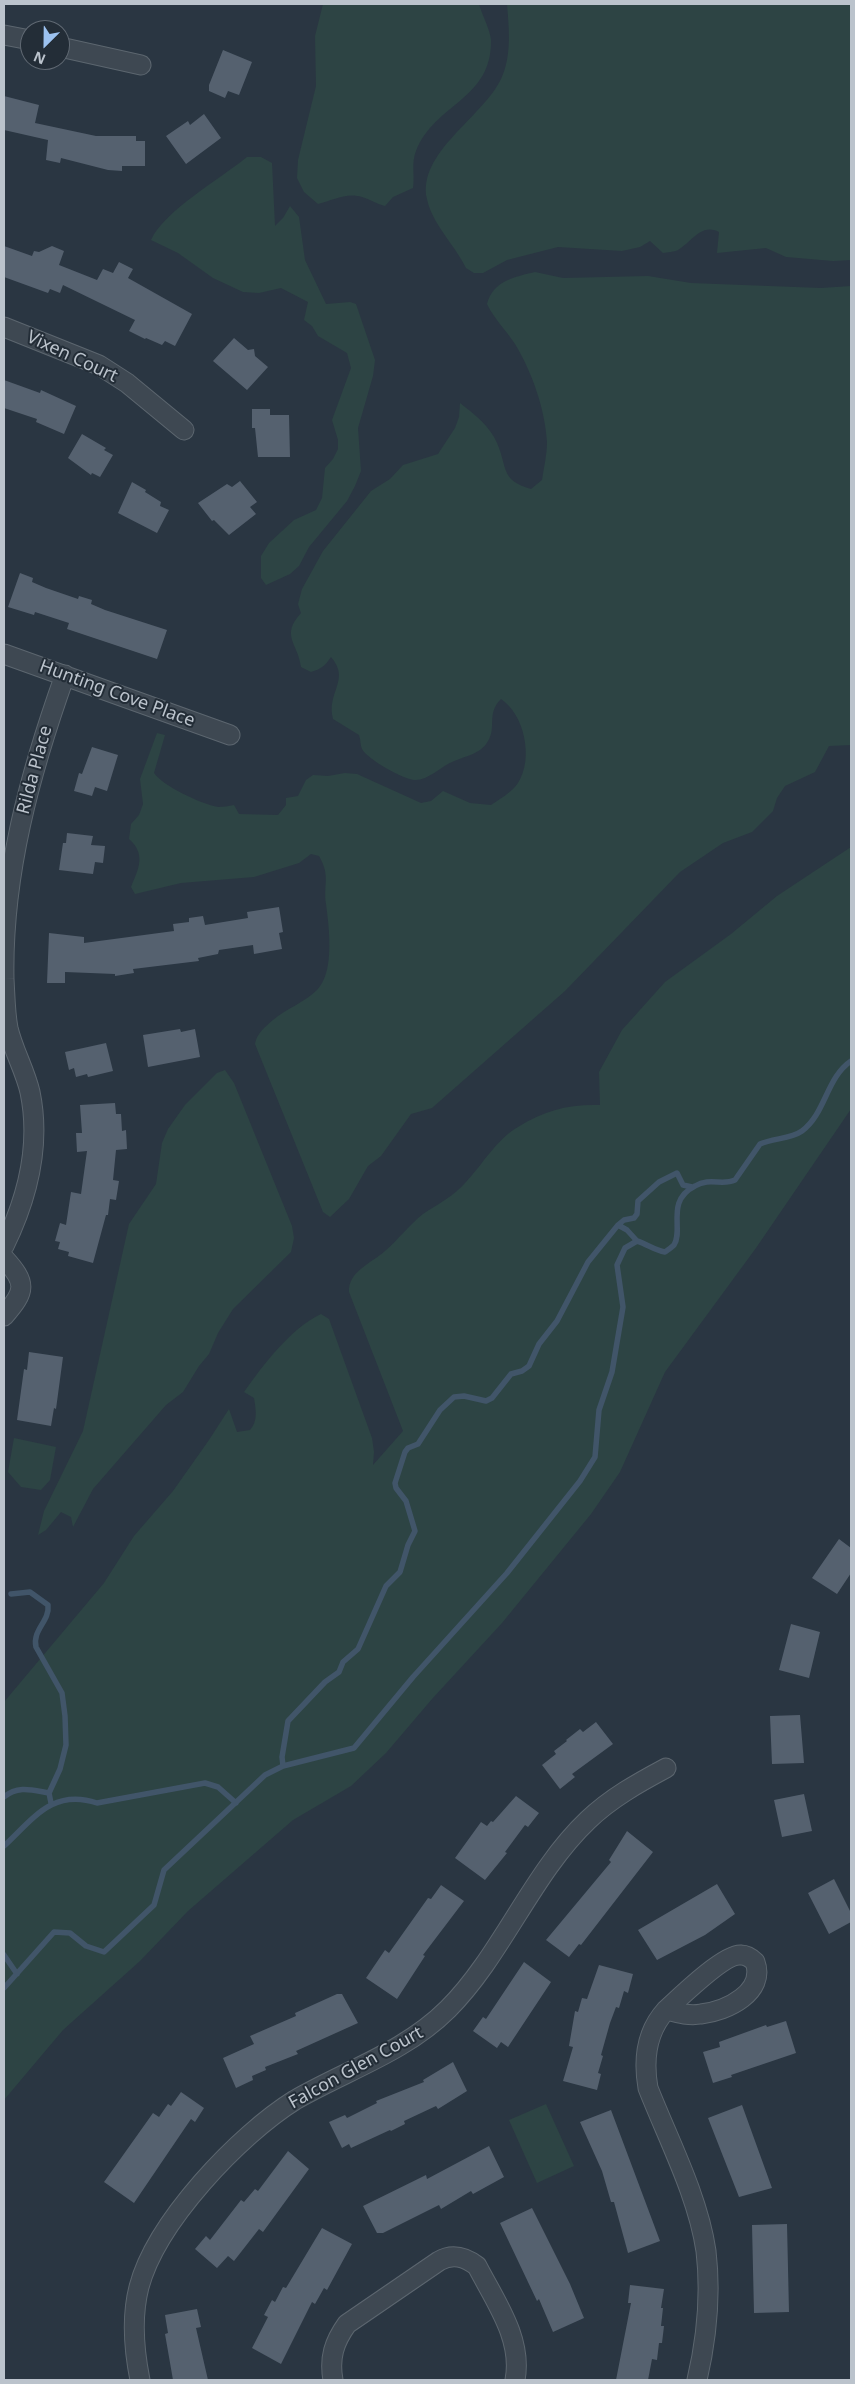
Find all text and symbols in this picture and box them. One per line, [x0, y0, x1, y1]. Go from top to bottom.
north arrow [20, 20, 70, 70]
text: N [30, 47, 48, 69]
street label: Vixen Court [23, 327, 121, 387]
street label: Hunting Cove Place [36, 656, 198, 732]
street label: Rilda Place [13, 723, 57, 817]
street label: Falcon Glen Court [285, 2022, 427, 2114]

